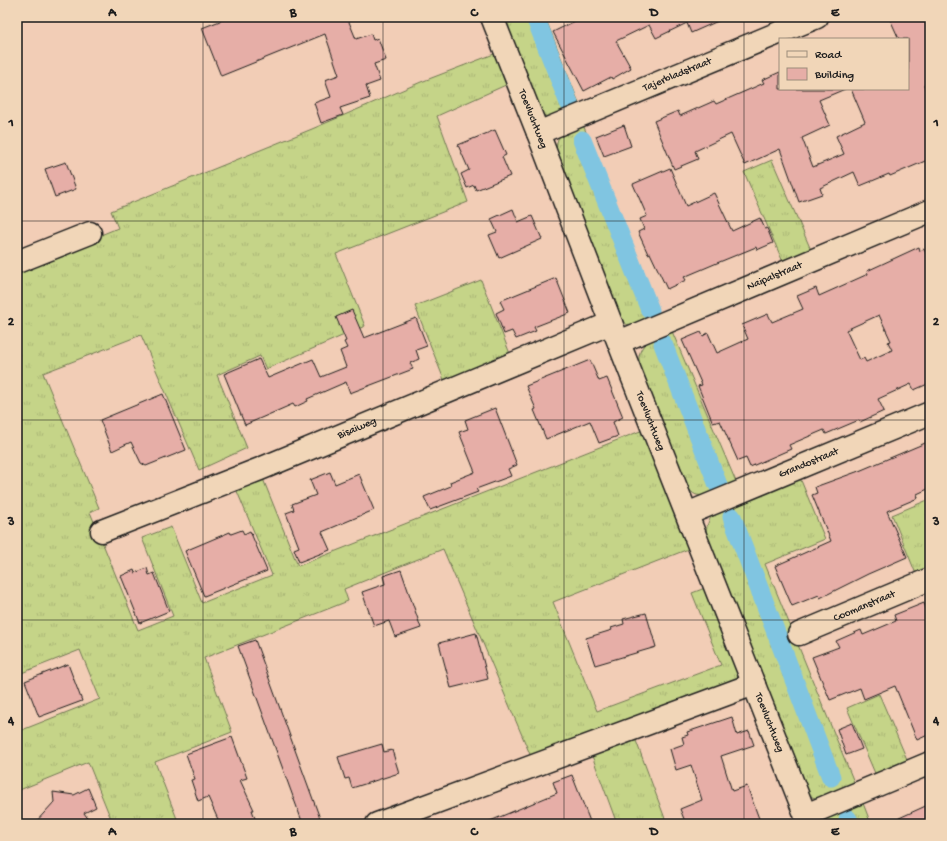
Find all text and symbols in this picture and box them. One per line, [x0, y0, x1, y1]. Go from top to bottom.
text: A [107, 6, 117, 21]
text: B [289, 6, 298, 21]
text: C [469, 6, 479, 21]
text: D [649, 6, 659, 21]
text: E [831, 6, 840, 21]
legend [779, 38, 909, 90]
text: Road [815, 49, 842, 63]
street label: Tajerbladstraat [640, 55, 715, 95]
text: Building [814, 69, 854, 83]
street label: Toevluchtweg [515, 87, 550, 151]
text: 1 [7, 116, 14, 131]
text: 1 [932, 116, 939, 131]
street label: Naipalstraat [745, 259, 806, 293]
text: 2 [8, 315, 15, 330]
text: 2 [933, 315, 940, 330]
street label: Toevluchtweg [632, 389, 667, 453]
street label: Bisaiweg [335, 415, 378, 442]
street label: Grandostraat [777, 445, 842, 481]
text: 3 [7, 515, 15, 530]
text: 3 [932, 515, 940, 530]
street label: Coomanstraat [832, 588, 898, 625]
street label: Toevluchtweg [751, 690, 786, 754]
text: 4 [7, 714, 15, 729]
text: 4 [932, 714, 940, 729]
text: A [107, 825, 117, 840]
text: B [289, 825, 298, 840]
text: C [469, 825, 479, 840]
text: D [649, 825, 659, 840]
text: E [831, 825, 840, 840]

